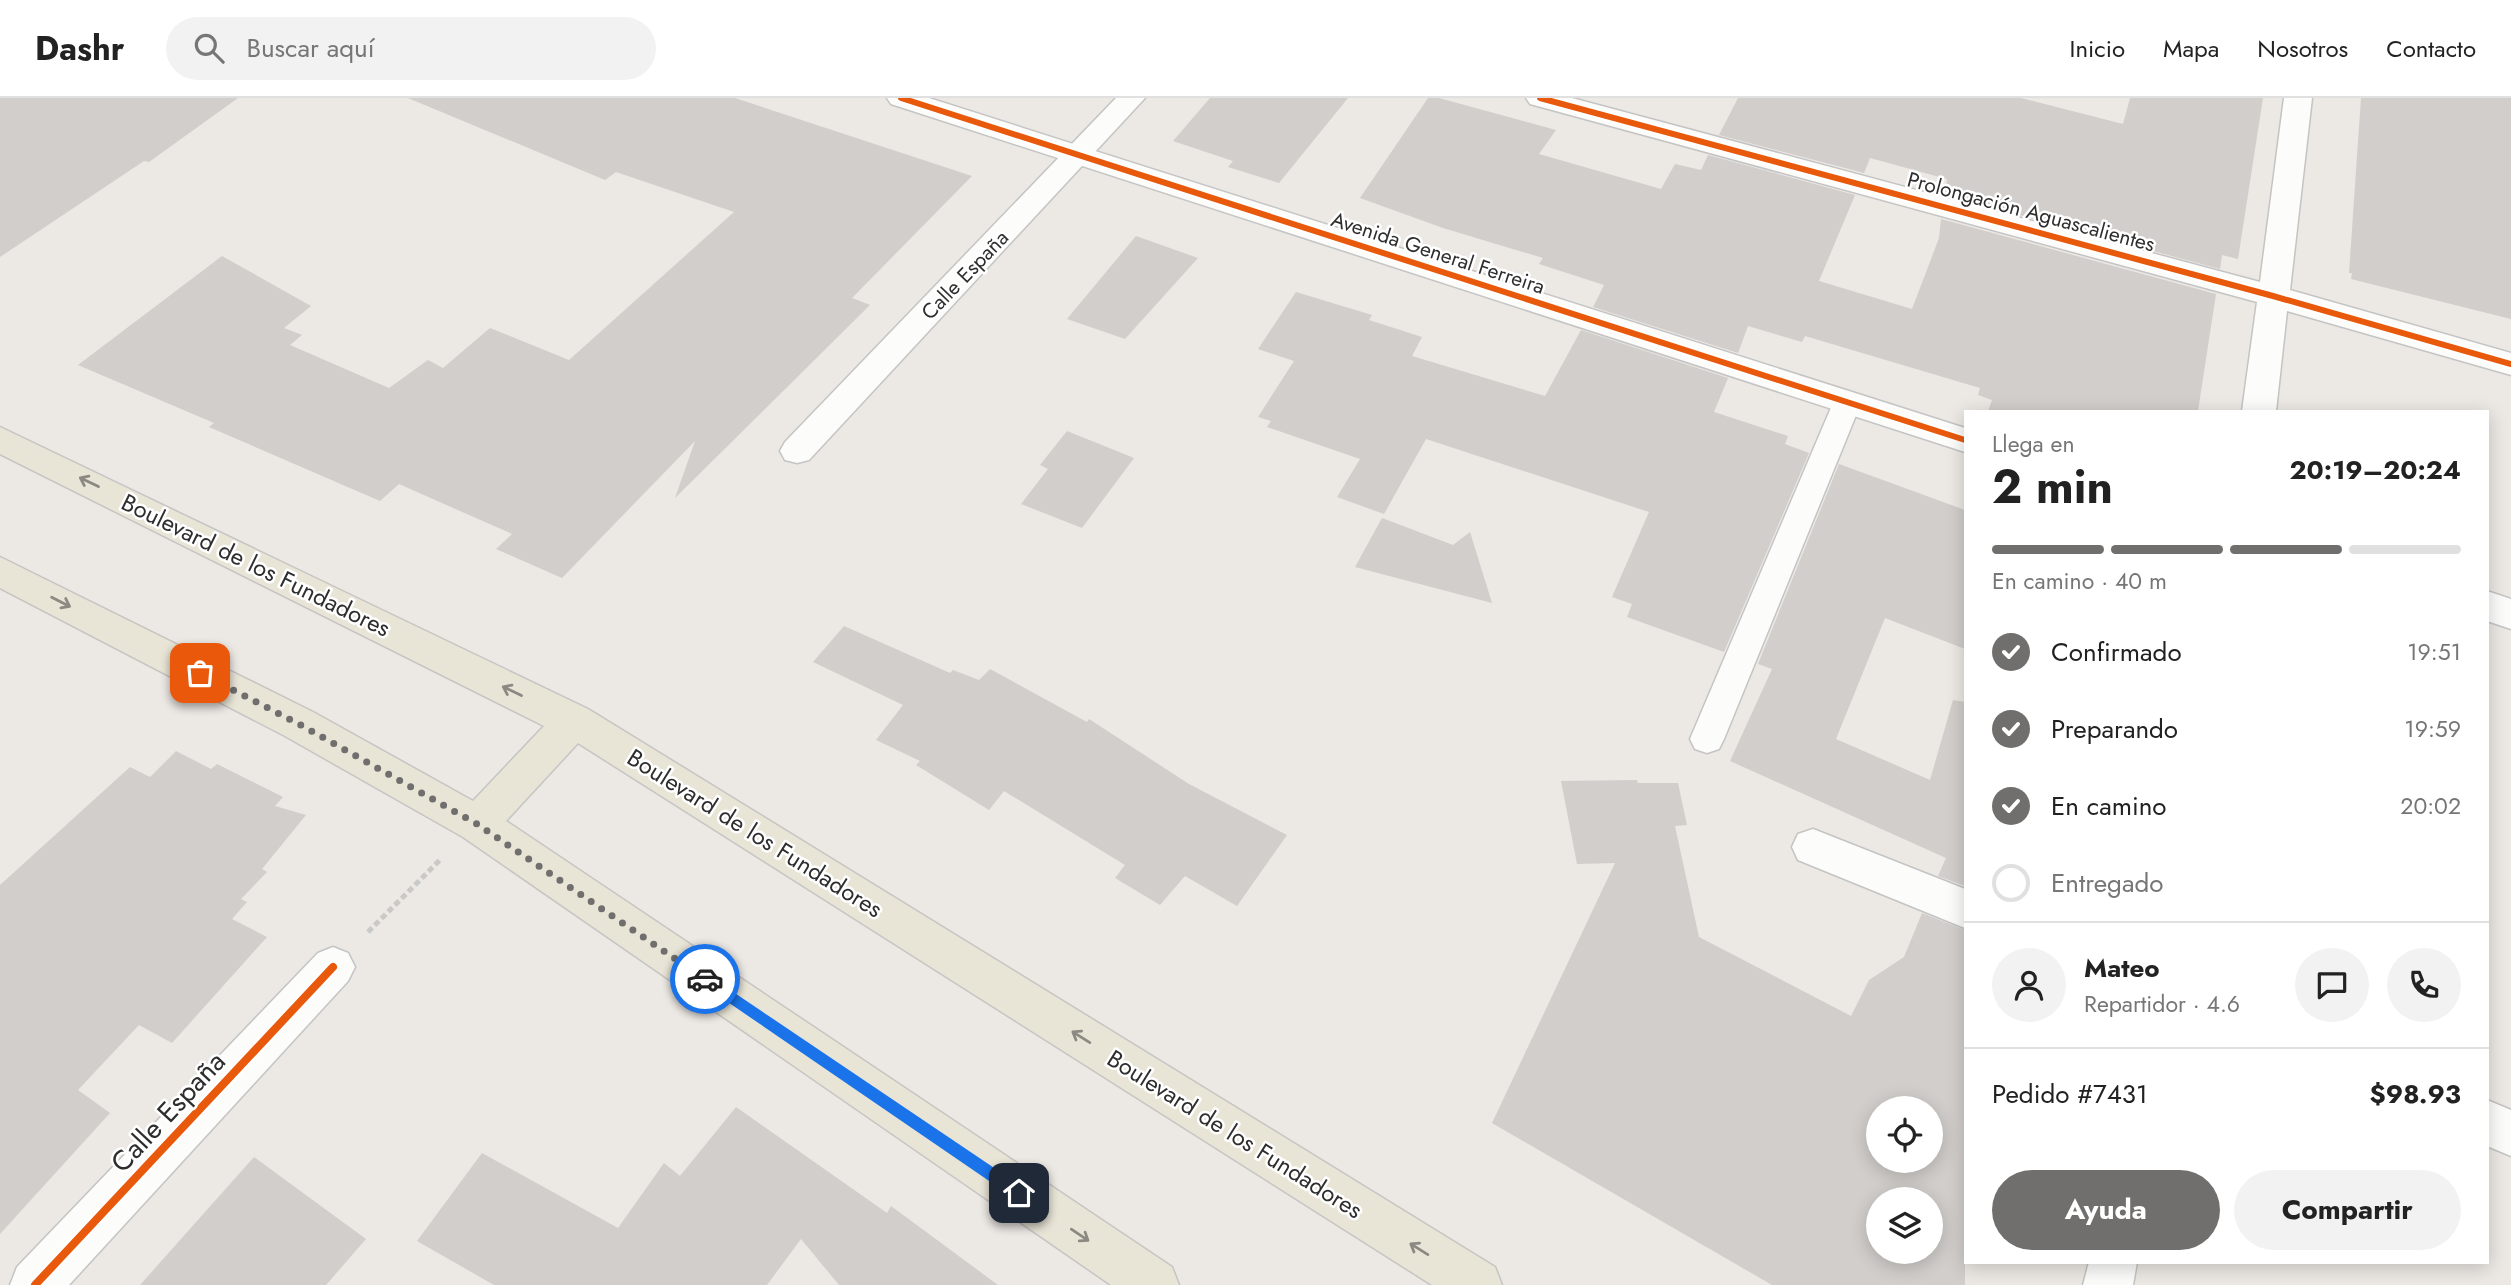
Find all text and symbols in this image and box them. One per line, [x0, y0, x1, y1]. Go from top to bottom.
search box [166, 17, 656, 80]
text: Dashr [35, 25, 124, 72]
icon: search [190, 29, 228, 67]
text: Buscar aquí [246, 29, 374, 67]
text: Inicio [2070, 31, 2125, 66]
text: Mapa [2163, 31, 2219, 66]
text: Nosotros [2257, 31, 2348, 66]
text: Contacto [2386, 31, 2476, 66]
street label: Prolongación Aguascalientes [1904, 164, 2158, 260]
street label: Avenida General Ferreira [1327, 204, 1549, 302]
street label: Calle España [914, 223, 1016, 327]
text: Llega en [1992, 427, 2074, 461]
text: 20:19–20:24 [2290, 451, 2461, 489]
text: 2 min [1992, 454, 2113, 520]
one-way arrow [79, 475, 100, 488]
street label: Boulevard de los Fundadores [116, 485, 396, 645]
text: En camino · 40 m [1992, 564, 2167, 598]
one-way arrow [50, 596, 71, 610]
icon: check [1992, 633, 2030, 671]
text: Confirmado [2051, 633, 2182, 671]
text: 19:51 [2407, 635, 2461, 669]
pin [170, 643, 230, 703]
icon: bag [181, 654, 219, 692]
one-way arrow [502, 684, 523, 697]
icon: check [1992, 710, 2030, 748]
text: Preparando [2051, 710, 2178, 748]
text: 19:59 [2404, 712, 2461, 746]
street label: Boulevard de los Fundadores [621, 740, 889, 926]
icon: check [1992, 787, 2030, 825]
text: En camino [2051, 787, 2167, 825]
text: 20:02 [2400, 789, 2461, 823]
text: Entregado [2051, 864, 2163, 902]
courier [670, 944, 740, 1014]
button: person [1992, 948, 2066, 1022]
button: chat [2295, 948, 2369, 1022]
button: phone [2387, 948, 2461, 1022]
text: Mateo [2084, 949, 2160, 987]
icon: car [686, 960, 724, 998]
text: Repartidor · 4.6 [2084, 987, 2240, 1021]
one-way arrow [1072, 1030, 1091, 1045]
street label: Boulevard de los Fundadores [1101, 1041, 1369, 1227]
street label: Calle España [101, 1042, 235, 1182]
text: Pedido #7431 [1992, 1075, 2148, 1113]
text: $98.93 [2370, 1075, 2461, 1113]
map controls [1866, 1096, 1943, 1264]
button: locate [1866, 1096, 1943, 1173]
pin [989, 1163, 1049, 1223]
button: Ayuda [1992, 1170, 2220, 1250]
button: Compartir [2234, 1170, 2461, 1250]
icon: home [1000, 1174, 1038, 1212]
button: layers [1866, 1187, 1943, 1264]
one-way arrow [1070, 1228, 1089, 1242]
one-way arrow [1410, 1241, 1430, 1255]

